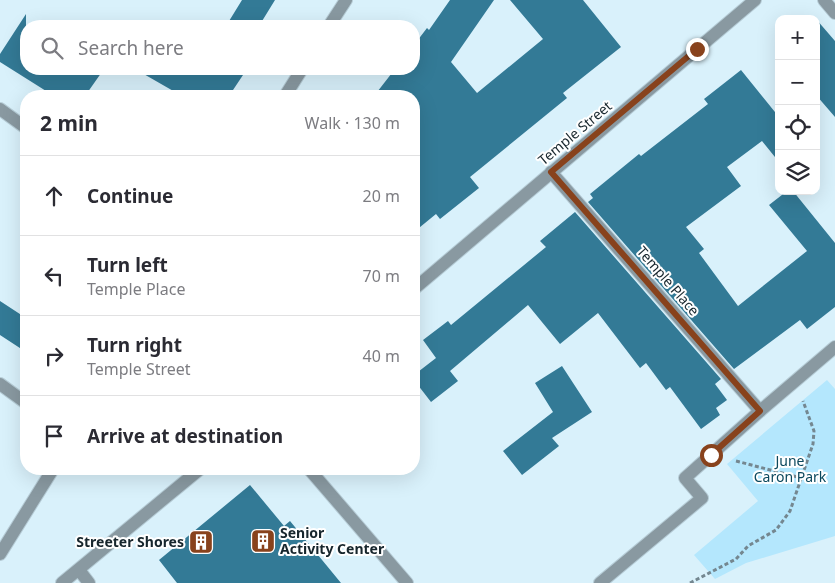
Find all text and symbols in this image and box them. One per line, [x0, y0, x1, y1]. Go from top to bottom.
map controls [775, 15, 820, 195]
button: + [775, 15, 820, 60]
search box [20, 20, 420, 75]
icon: search [38, 34, 66, 62]
text: Search here [78, 35, 184, 61]
route end [686, 38, 709, 61]
button: − [775, 60, 820, 105]
street label: Temple Street [534, 96, 616, 169]
button: locate [775, 105, 820, 150]
text: 2 min [40, 109, 98, 137]
text: Walk · 130 m [305, 112, 400, 134]
button: layers [775, 150, 820, 195]
icon: ahead [40, 182, 68, 210]
text: Continue [87, 183, 173, 209]
text: 20 m [363, 185, 400, 207]
street label: Temple Place [633, 242, 704, 319]
text: Turn left [87, 252, 168, 278]
icon: left [40, 262, 68, 290]
text: 70 m [363, 265, 400, 287]
text: Temple Place [87, 278, 185, 300]
text: Turn right [87, 332, 182, 358]
icon: right [40, 342, 68, 370]
text: 40 m [363, 345, 400, 367]
text: Temple Street [87, 358, 191, 380]
icon: arrive [40, 422, 68, 450]
text: Arrive at destination [87, 423, 283, 449]
route start [700, 444, 723, 467]
park label: June Caron Park [754, 451, 827, 486]
place label: Senior Activity Center [280, 523, 385, 558]
building icon: Senior Activity Center [250, 528, 276, 554]
building icon: Streeter Shores [188, 529, 214, 555]
place label: Streeter Shores [76, 532, 184, 551]

